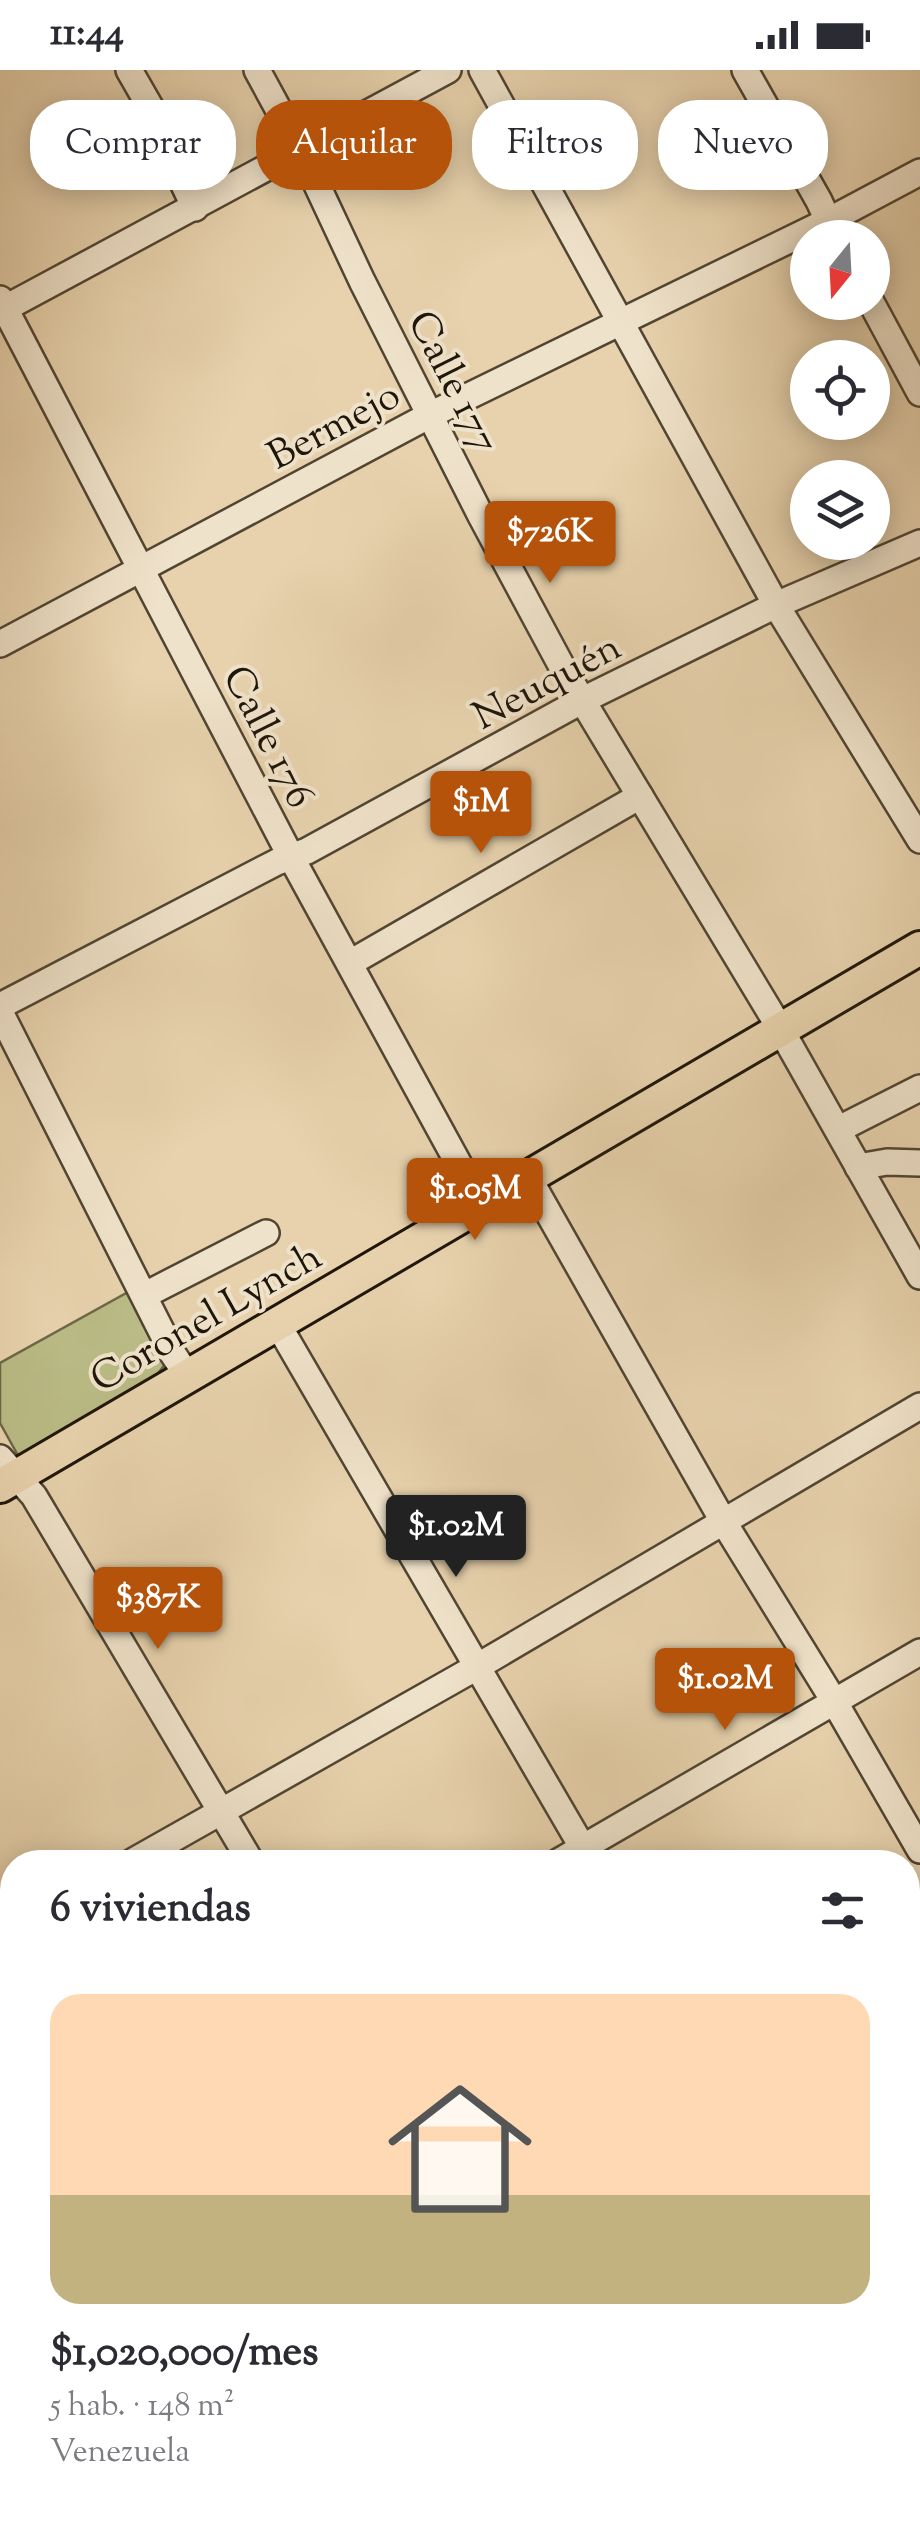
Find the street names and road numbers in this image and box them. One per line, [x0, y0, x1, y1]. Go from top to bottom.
street label: Calle 177 [391, 302, 511, 464]
street label: Bermejo [259, 369, 412, 487]
street label: Neuquén [464, 621, 632, 747]
street label: Calle 176 [206, 657, 326, 819]
street label: Coronel Lynch [81, 1231, 334, 1409]

